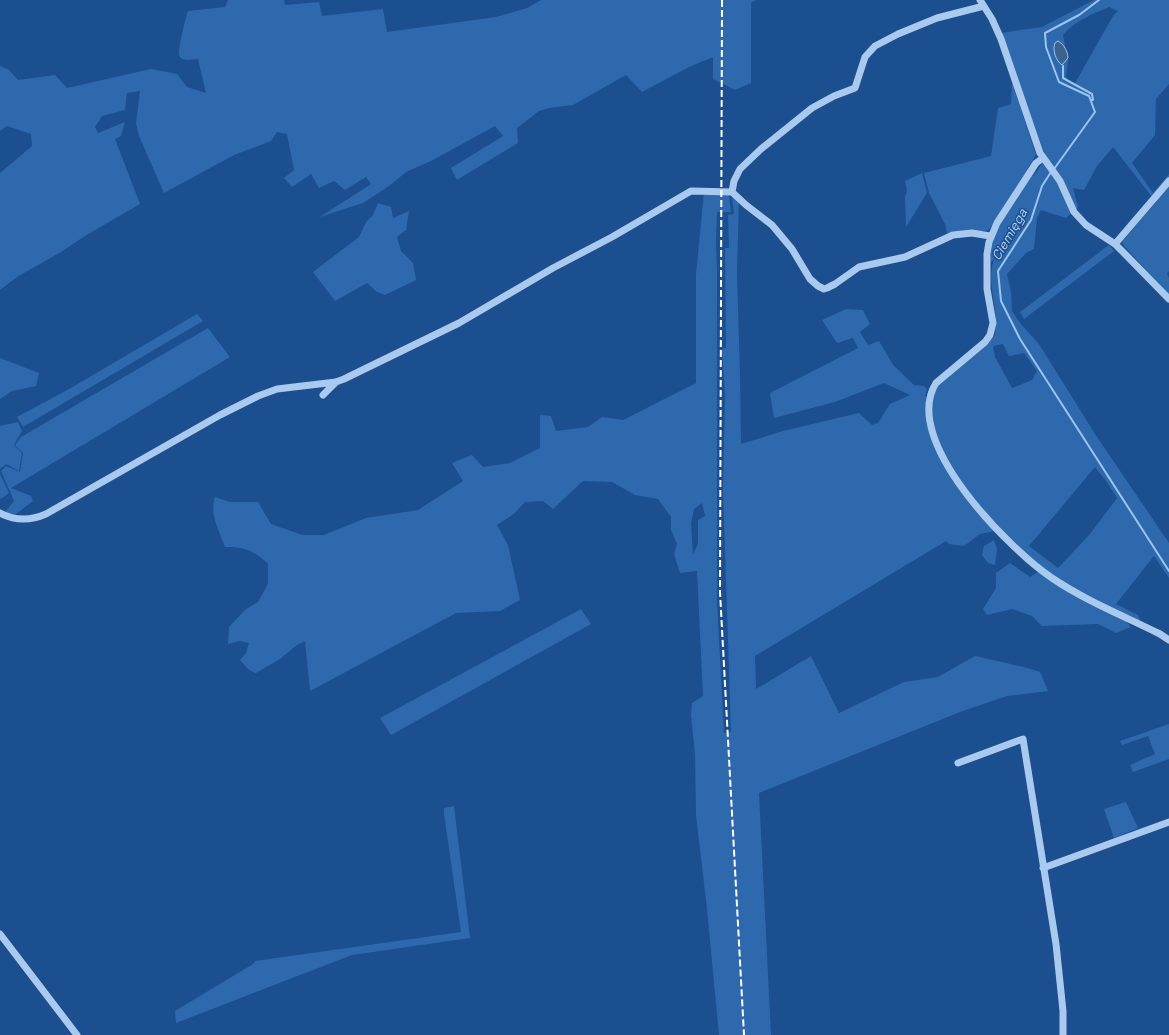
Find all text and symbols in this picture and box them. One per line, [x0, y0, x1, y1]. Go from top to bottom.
water label: Ciemięga [988, 205, 1031, 263]

